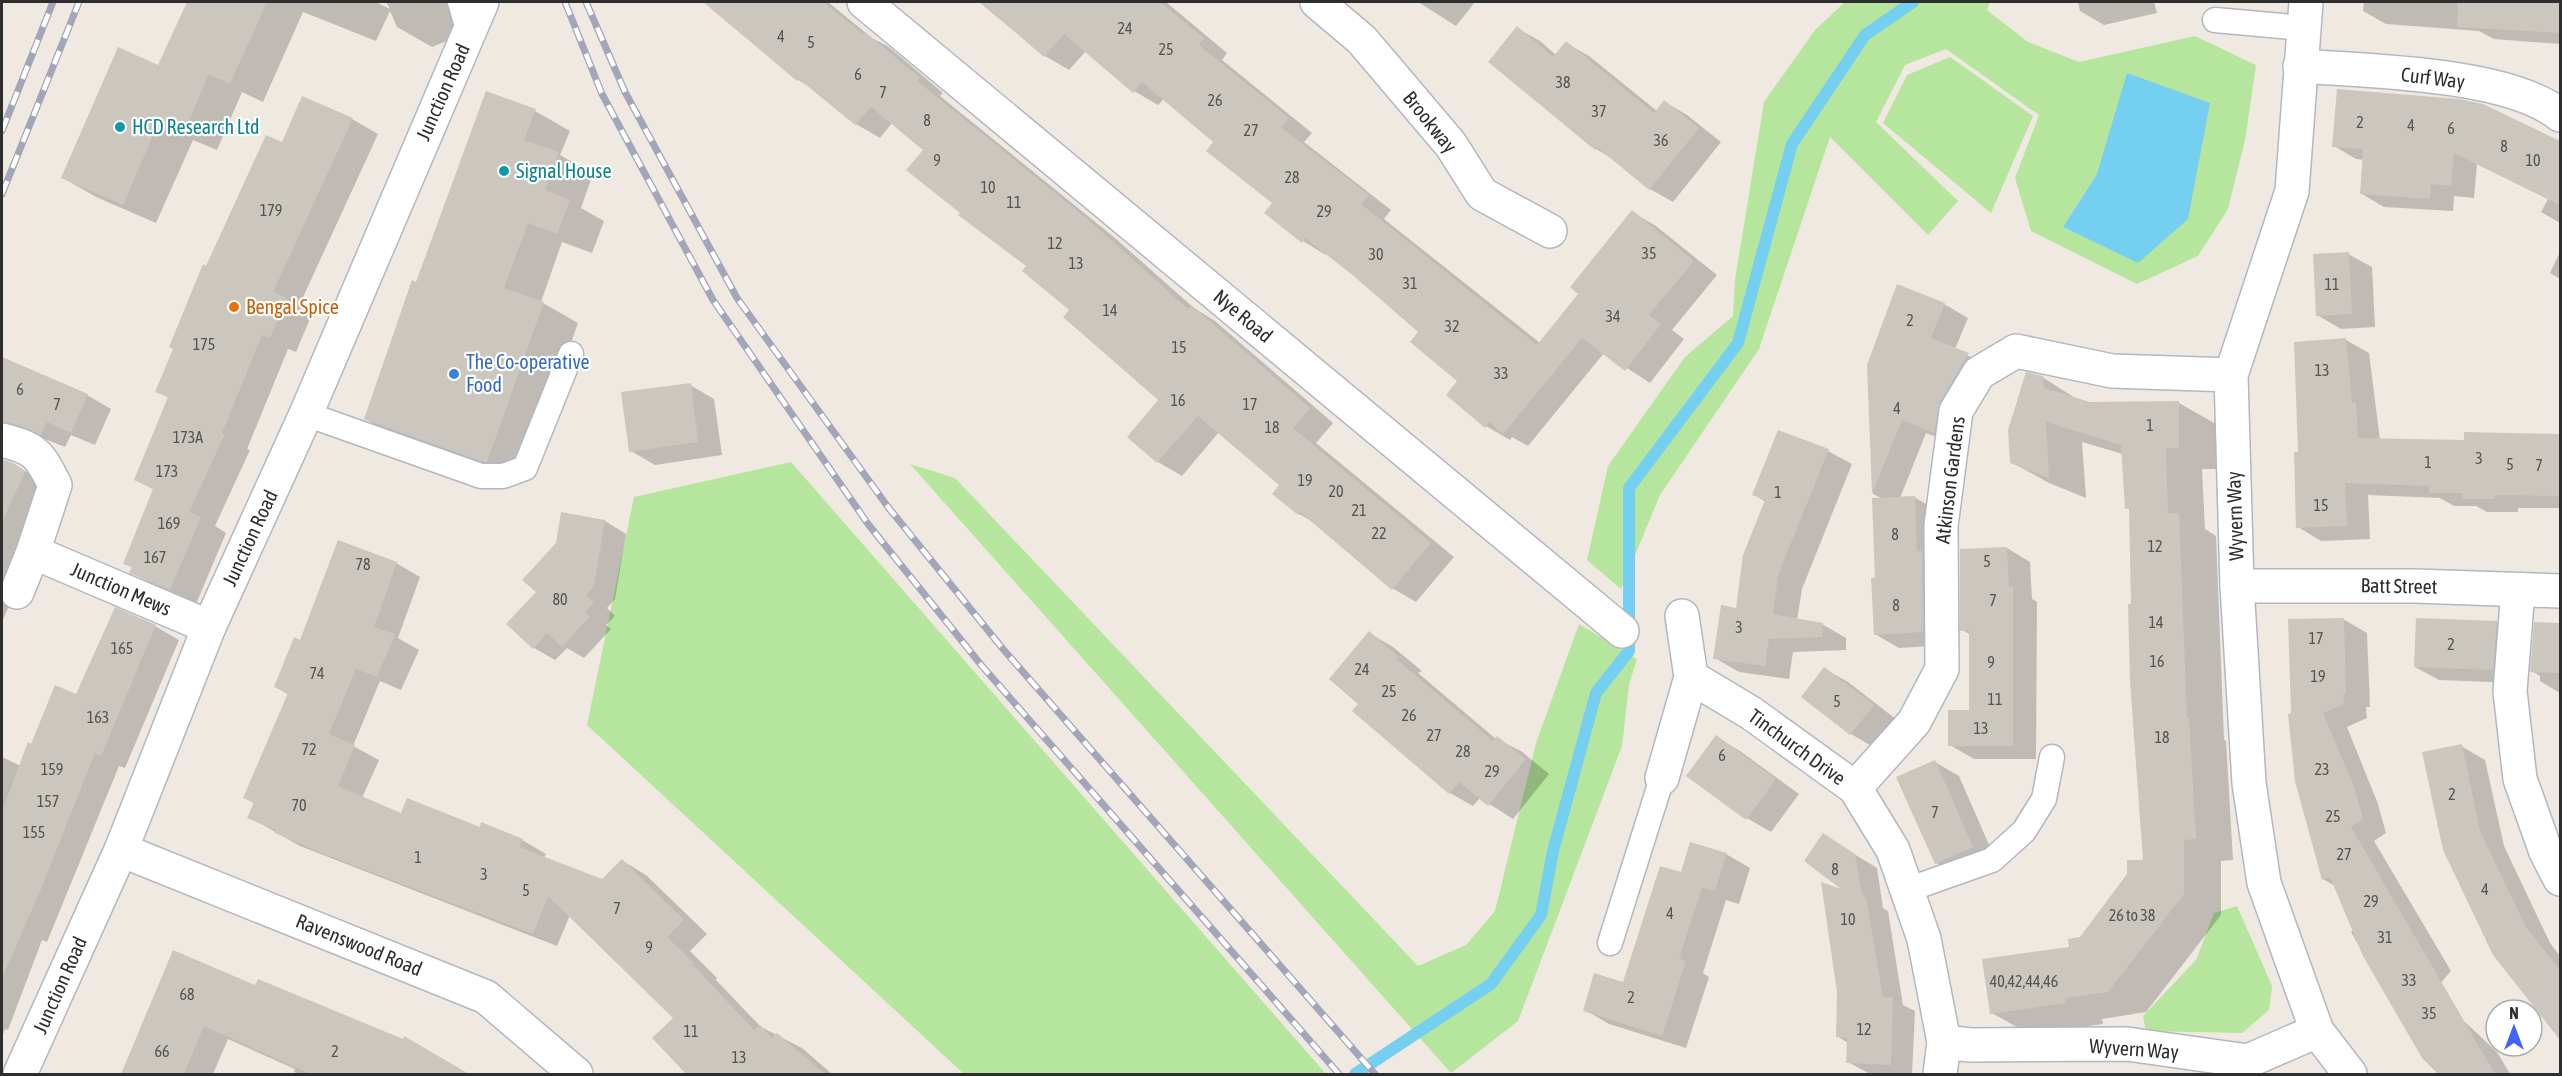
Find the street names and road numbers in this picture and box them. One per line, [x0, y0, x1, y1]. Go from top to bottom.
street label: Junction Road [411, 40, 474, 144]
street label: Curf Way [2400, 62, 2466, 93]
street label: Brookway [1399, 86, 1462, 157]
street label: Nye Road [1209, 284, 1277, 347]
street label: Atkinson Gardens [1930, 415, 1969, 545]
street label: Wyvern Way [2221, 471, 2248, 561]
street label: Junction Road [217, 486, 282, 590]
street label: Junction Mews [68, 557, 175, 620]
street label: Batt Street [2360, 573, 2438, 598]
street label: Tinchurch Drive [1744, 704, 1850, 789]
street label: Ravenswood Road [293, 909, 426, 980]
street label: Junction Road [28, 933, 91, 1037]
street label: Wyvern Way [2089, 1034, 2180, 1063]

